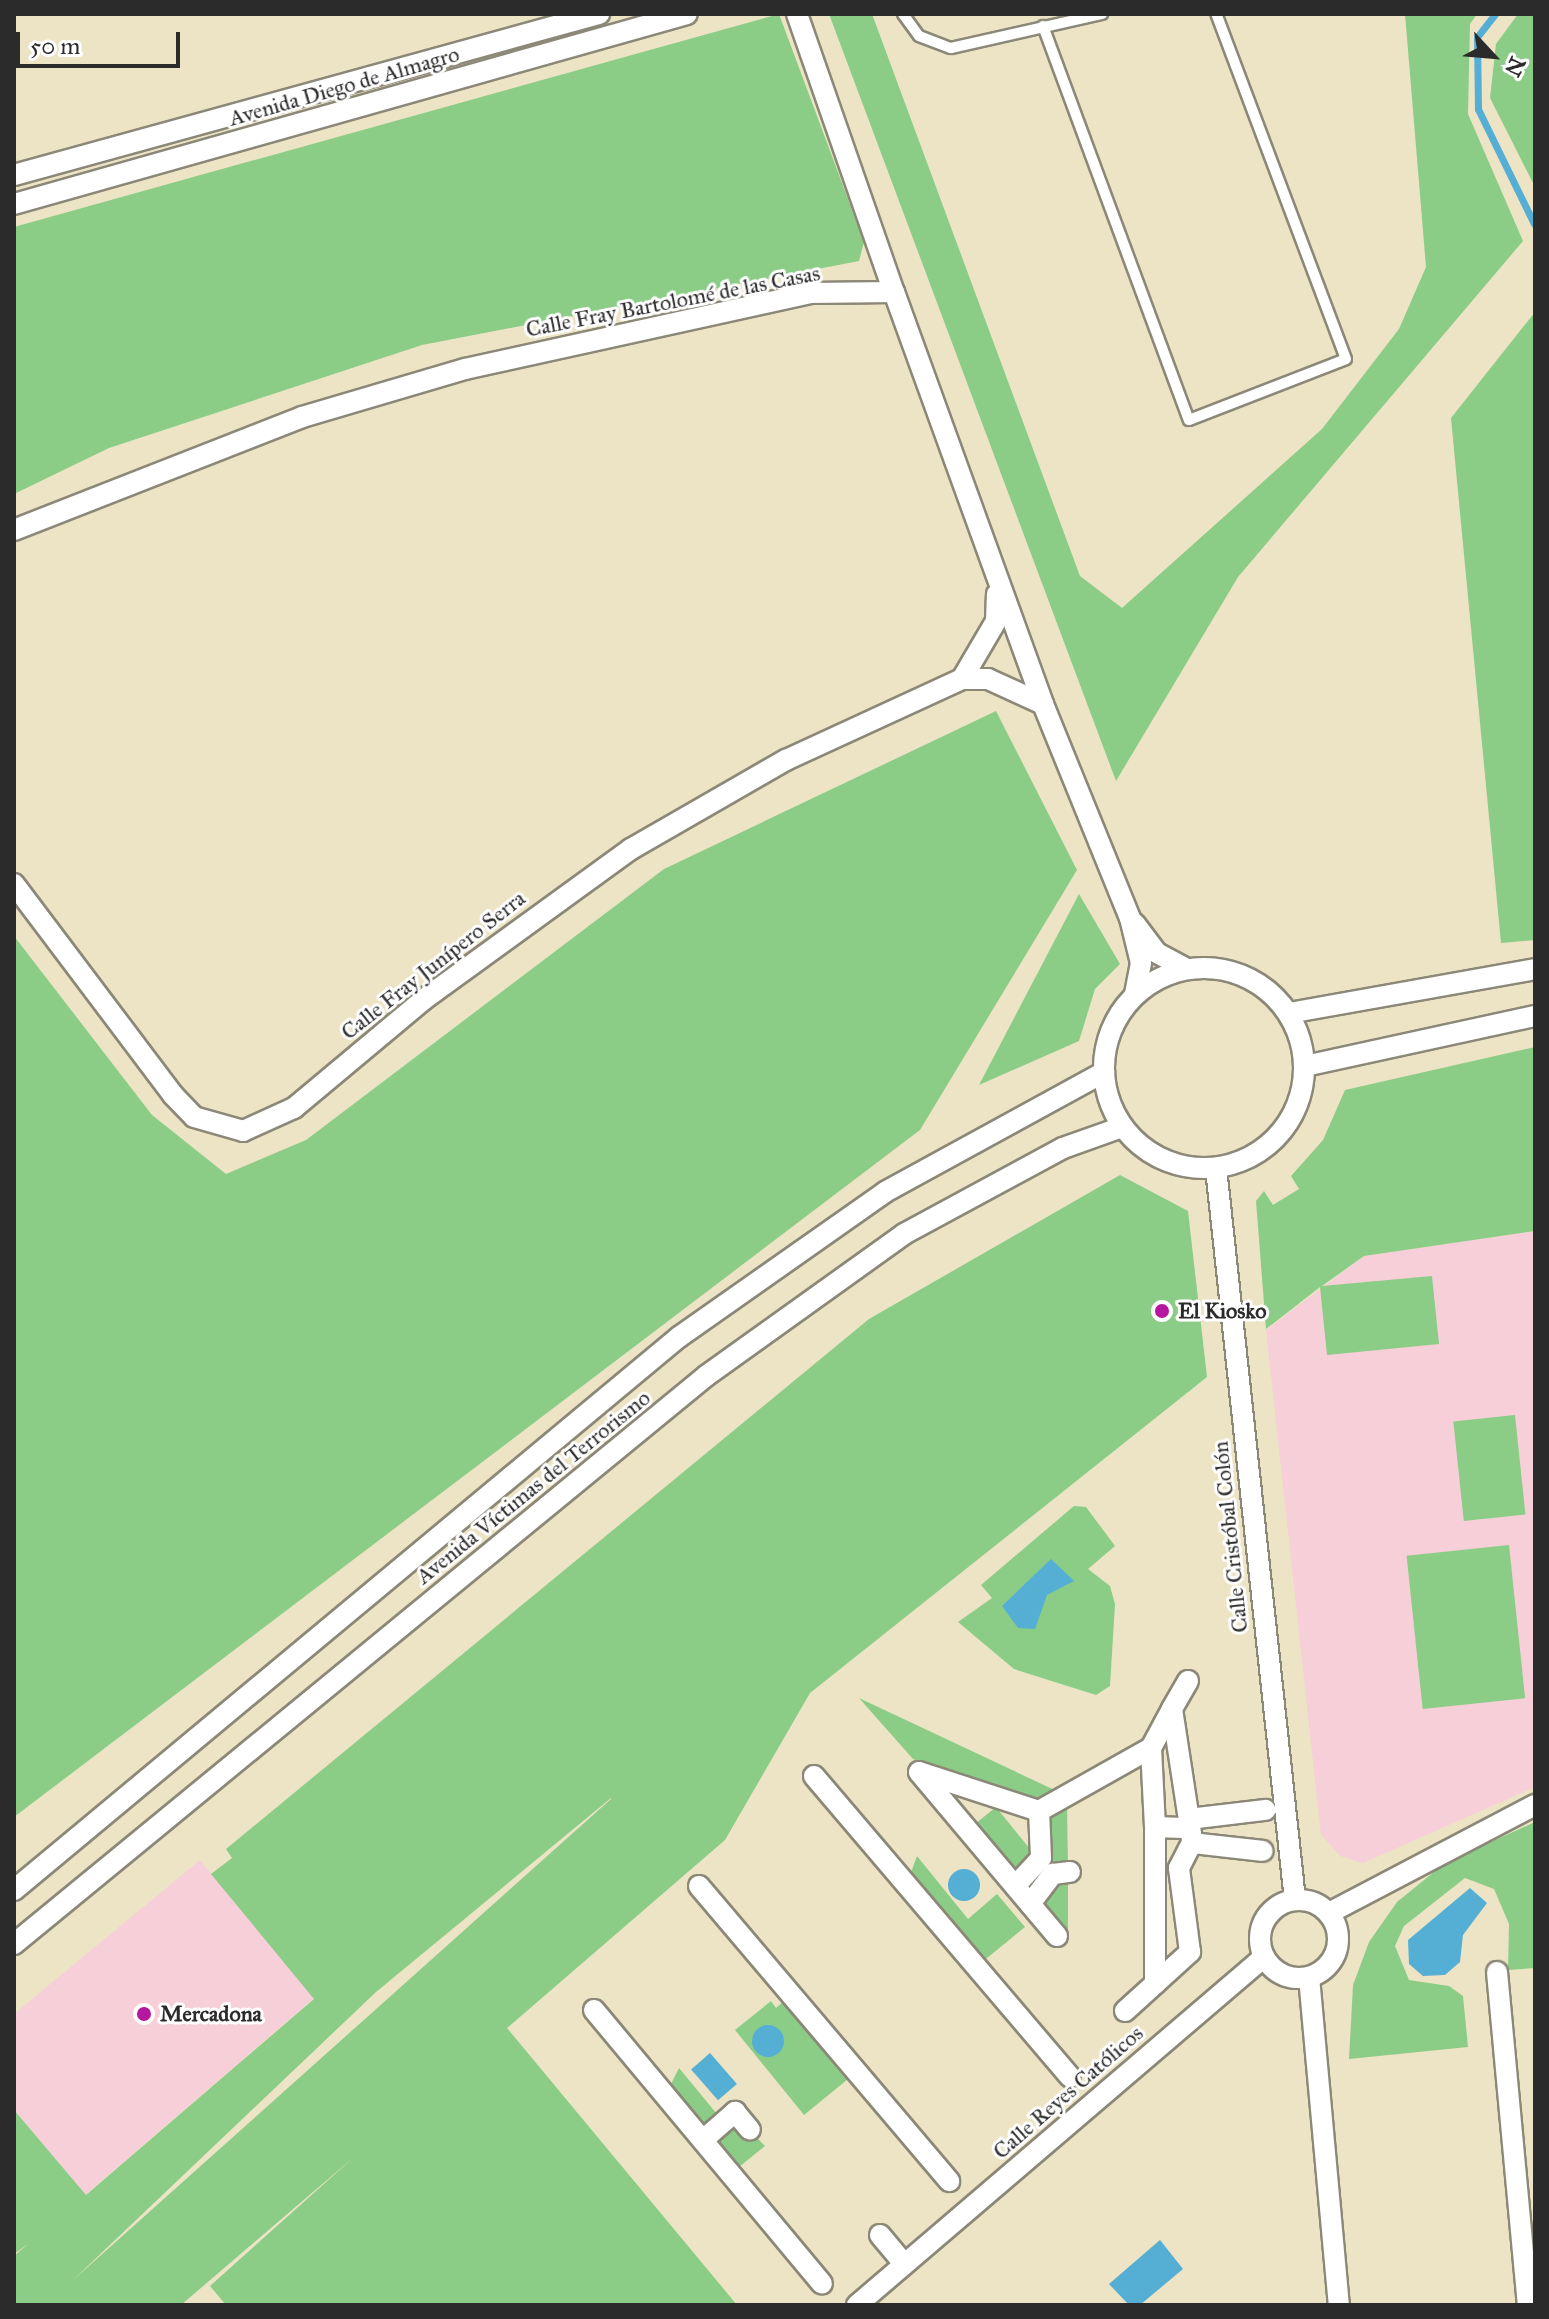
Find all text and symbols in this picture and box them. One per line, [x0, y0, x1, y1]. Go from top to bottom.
scale bar [20, 16, 184, 66]
north arrow [1453, 16, 1533, 96]
text: 50 m [30, 31, 80, 61]
street label: Avenida Diego de Almagro [226, 40, 462, 132]
text: N [1499, 52, 1531, 81]
street label: Calle Fray Bartolomé de las Casas [524, 260, 822, 342]
street label: Calle Fray Junípero Serra [336, 885, 530, 1045]
place label: El Kiosko [1178, 1298, 1266, 1324]
marker: El Kiosko [1153, 1302, 1171, 1320]
street label: Avenida Víctimas del Terrorismo [411, 1384, 655, 1590]
street label: Calle Cristóbal Colón [1207, 1440, 1253, 1634]
place label: Mercadona [160, 2001, 262, 2027]
marker: Mercadona [135, 2005, 153, 2023]
street label: Calle Reyes Católicos [988, 2020, 1148, 2164]

